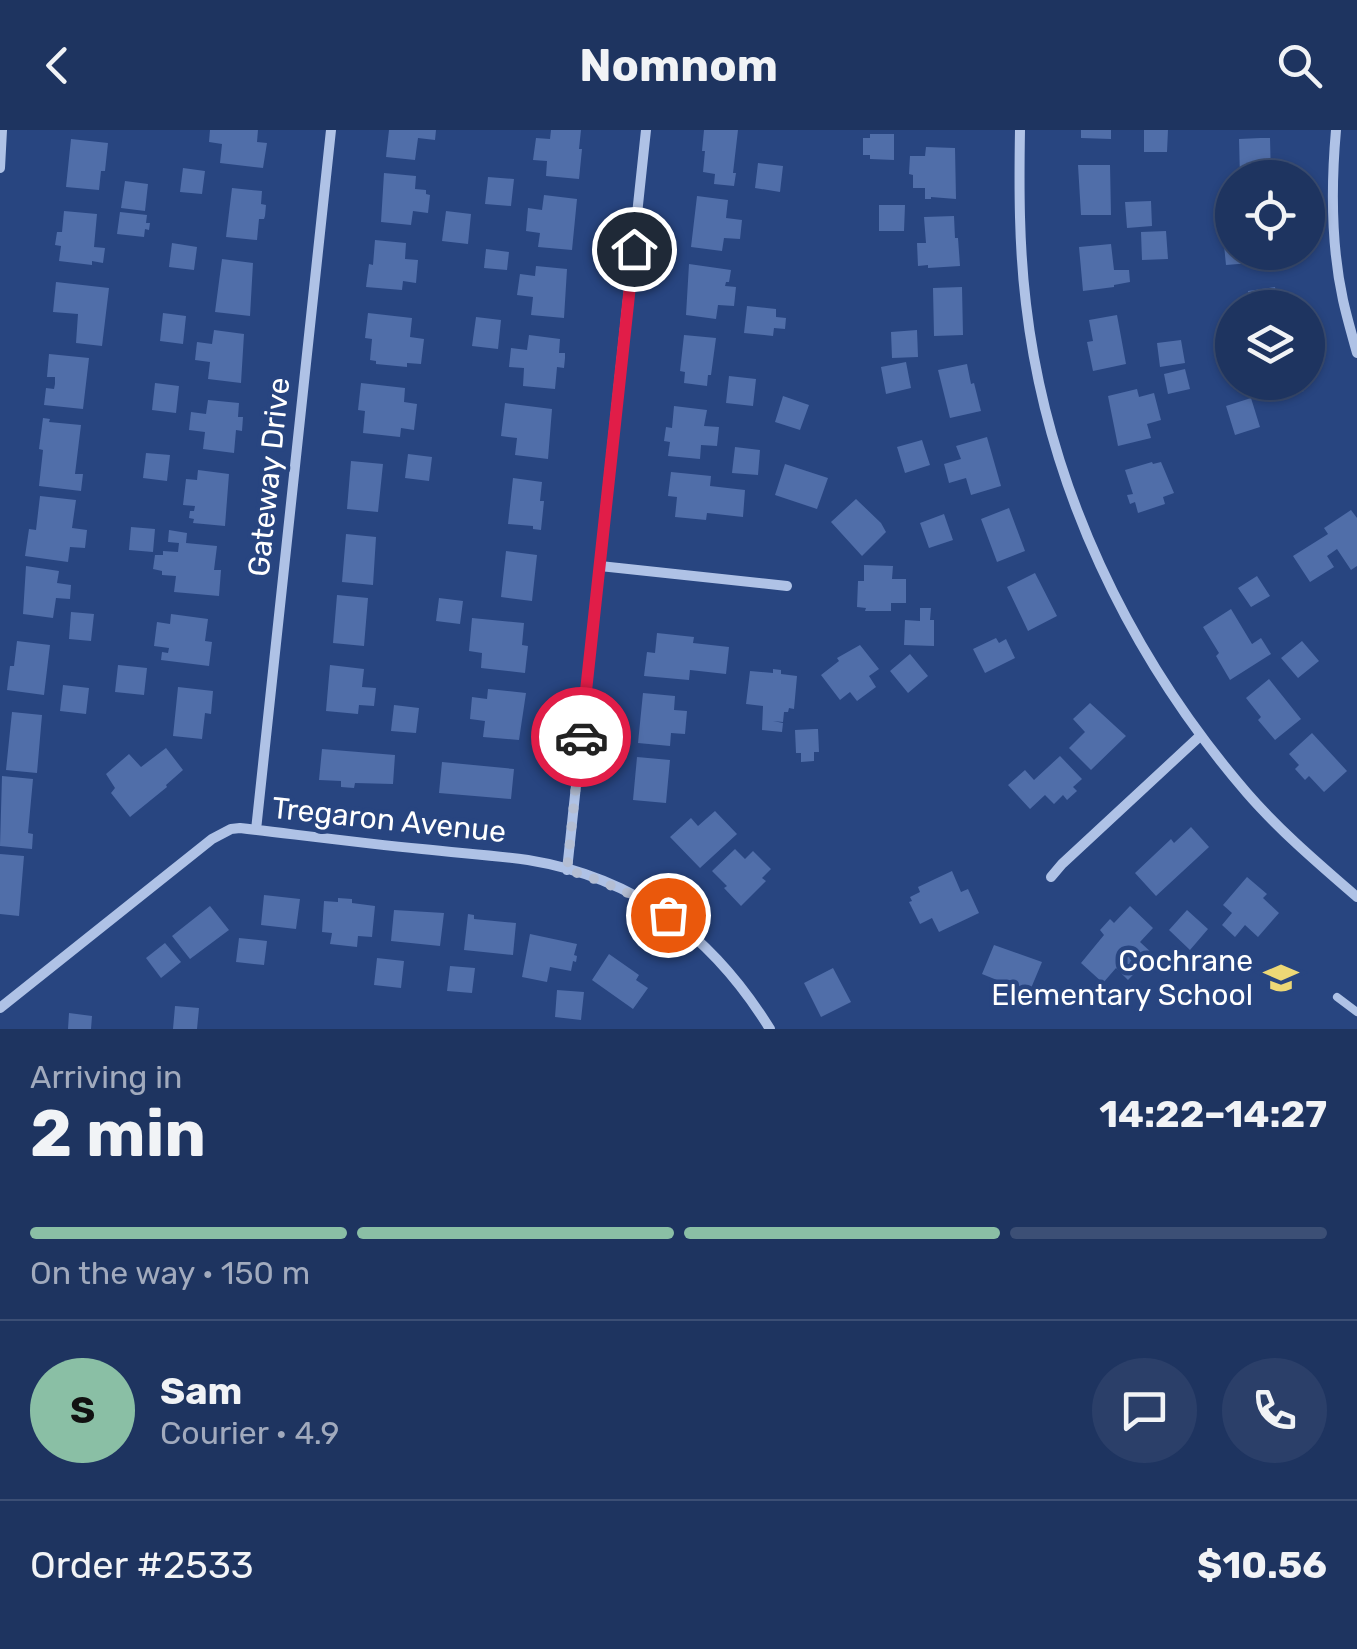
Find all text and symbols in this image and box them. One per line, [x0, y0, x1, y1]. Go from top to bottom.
icon: back [30, 38, 85, 93]
icon: search [1272, 38, 1327, 93]
text: Nomnom [579, 39, 778, 92]
map controls [1215, 160, 1325, 400]
button: locate [1215, 160, 1325, 270]
pin [592, 207, 677, 292]
icon: home [607, 222, 662, 277]
button: layers [1215, 290, 1325, 400]
street label: Gateway Drive [241, 376, 297, 578]
courier [531, 687, 631, 787]
icon: car [554, 710, 609, 765]
street label: Tregaron Avenue [270, 790, 508, 850]
pin [626, 873, 711, 958]
icon: bag [641, 888, 696, 943]
place label: Cochrane Elementary School [991, 943, 1253, 1013]
school or university icon: Cochrane Elementary School [1262, 959, 1300, 997]
text: Arriving in [30, 1058, 182, 1096]
text: 14:22–14:27 [1099, 1091, 1327, 1137]
text: 2 min [30, 1095, 206, 1172]
text: On the way · 150 m [30, 1254, 310, 1292]
button: chat [1092, 1358, 1197, 1463]
button: phone [1222, 1358, 1327, 1463]
text: Sam [160, 1368, 242, 1414]
text: S [70, 1387, 95, 1433]
text: Courier · 4.9 [160, 1414, 339, 1452]
text: Order #2533 [30, 1542, 254, 1588]
text: $10.56 [1197, 1542, 1327, 1588]

